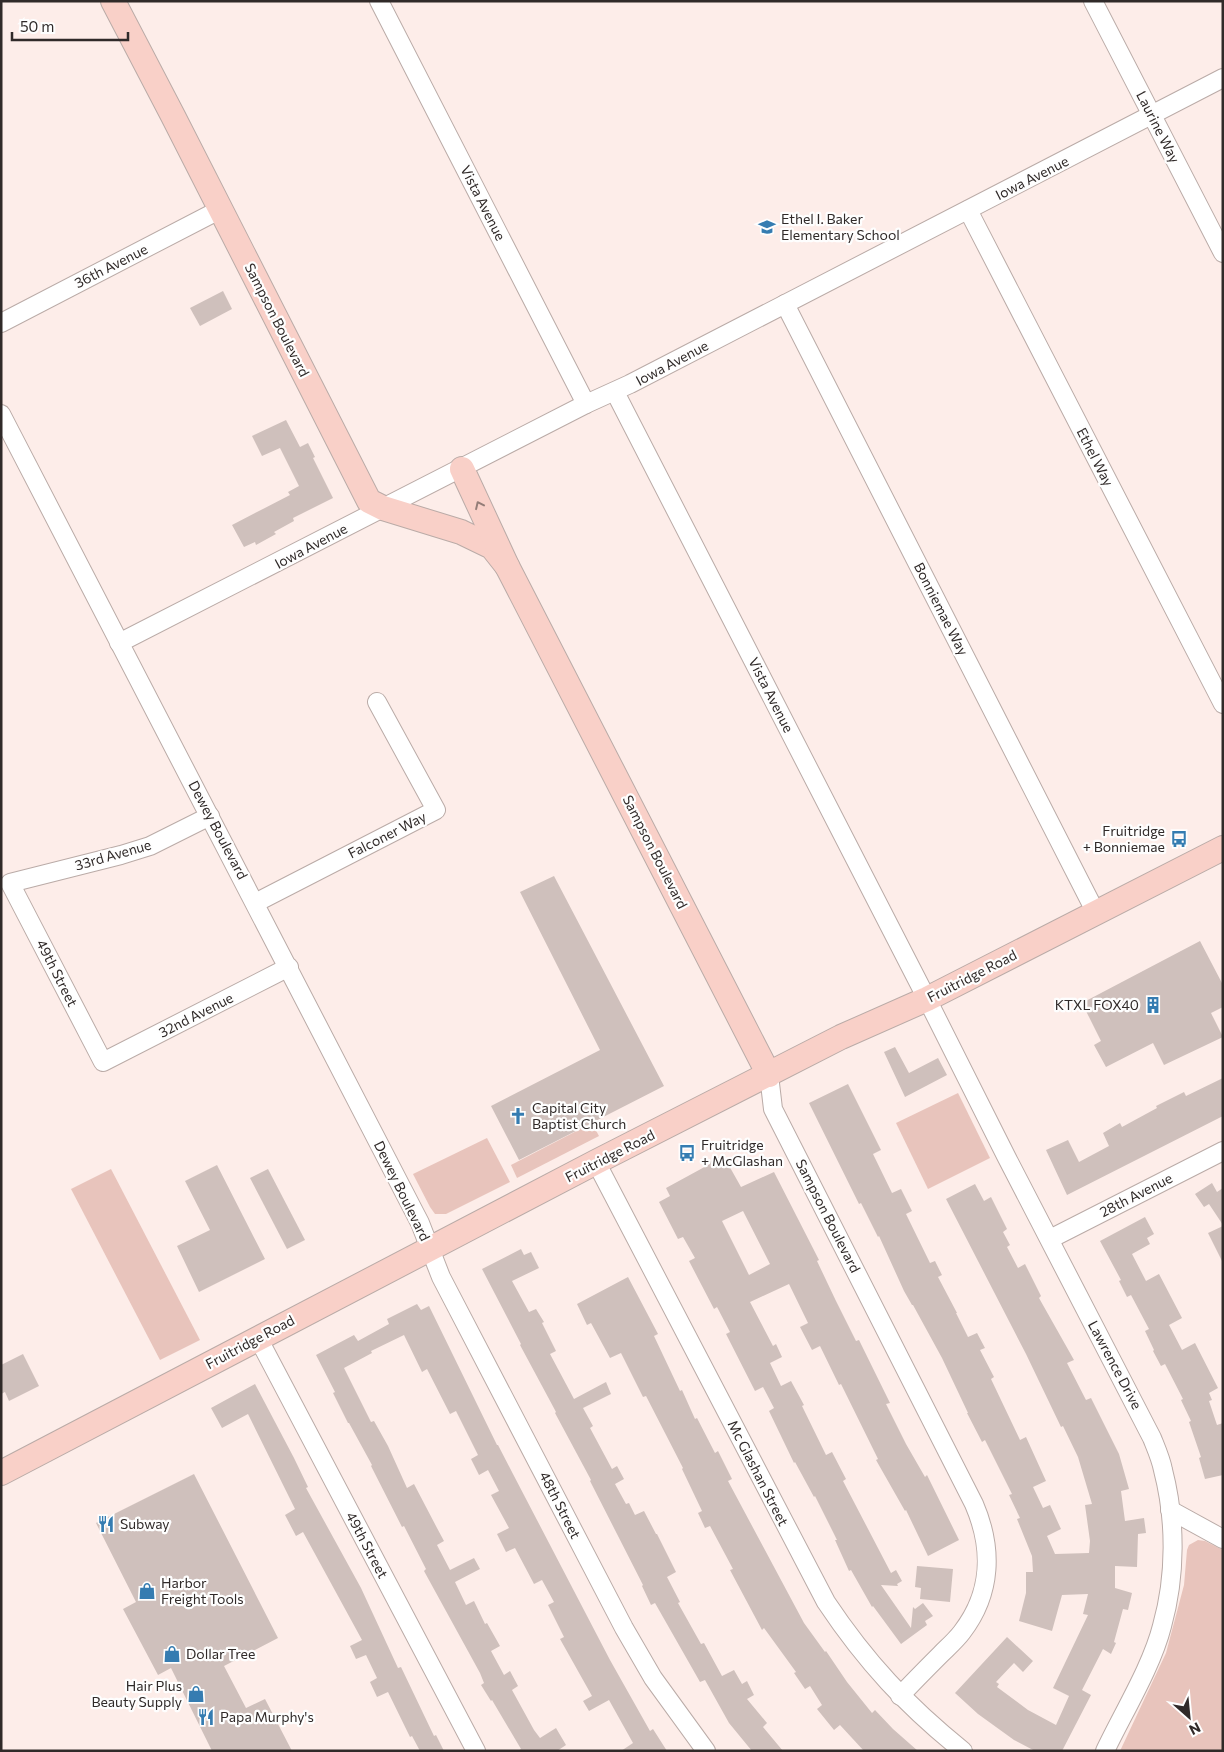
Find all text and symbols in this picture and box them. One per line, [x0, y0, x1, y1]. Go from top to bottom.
scale bar [12, 10, 129, 42]
text: 50 m [20, 17, 54, 35]
street label: Laurine Way [1133, 88, 1184, 166]
street label: Iowa Avenue [992, 152, 1071, 203]
street label: Vista Avenue [457, 162, 510, 243]
place label: Ethel I. Baker Elementary School [781, 210, 900, 243]
school or university icon: Ethel I. Baker Elementary School [757, 217, 777, 237]
street label: 36th Avenue [71, 240, 150, 291]
street label: Sampson Boulevard [241, 260, 313, 379]
street label: Iowa Avenue [633, 336, 711, 389]
street label: Ethel Way [1073, 425, 1117, 489]
one-way arrow [475, 501, 486, 510]
street label: Iowa Avenue [272, 519, 350, 572]
street label: Bonniemae Way [911, 559, 972, 658]
street label: Vista Avenue [745, 654, 798, 735]
street label: Dewey Boulevard [185, 777, 252, 882]
street label: Sampson Boulevard [619, 792, 691, 911]
street label: Falconer Way [345, 808, 429, 862]
place label: Fruitridge + Bonniemae [1083, 822, 1165, 855]
bus stop icon: Fruitridge + Bonniemae [1169, 829, 1189, 849]
street label: 33rd Avenue [73, 835, 153, 874]
street label: 49th Street [33, 936, 82, 1009]
street label: Fruitridge Road [924, 946, 1019, 1005]
street label: 32nd Avenue [156, 989, 236, 1041]
building icon: KTXL FOX40 [1143, 995, 1163, 1015]
place label: KTXL FOX40 [1055, 996, 1139, 1013]
place label: Capital City Baptist Church [532, 1099, 626, 1132]
church icon: Capital City Baptist Church [508, 1106, 528, 1126]
street label: Fruitridge Road [562, 1126, 657, 1185]
place label: Fruitridge + McGlashan [701, 1136, 783, 1169]
street label: Dewey Boulevard [371, 1138, 434, 1244]
bus stop icon: Fruitridge + McGlashan [677, 1143, 697, 1163]
street label: Sampson Boulevard [792, 1156, 864, 1275]
street label: 28th Avenue [1097, 1169, 1175, 1220]
street label: Fruitridge Road [202, 1311, 297, 1372]
street label: Lawrence Drive [1085, 1318, 1146, 1412]
street label: Mc Glashan Street [725, 1417, 792, 1529]
street label: 48th Street [536, 1468, 585, 1541]
street label: 49th Street [343, 1509, 392, 1581]
restaurant icon: Subway [96, 1514, 116, 1534]
place label: Subway [120, 1515, 170, 1532]
place label: Harbor Freight Tools [161, 1574, 244, 1607]
shop icon: Harbor Freight Tools [137, 1581, 157, 1601]
shop icon: Dollar Tree [162, 1644, 182, 1664]
place label: Dollar Tree [186, 1645, 255, 1662]
place label: Hair Plus Beauty Supply [91, 1677, 182, 1710]
shop icon: Hair Plus Beauty Supply [186, 1684, 206, 1704]
north arrow [1164, 1692, 1214, 1742]
restaurant icon: Papa Murphy's [196, 1707, 216, 1727]
place label: Papa Murphy's [220, 1708, 314, 1725]
text: N [1187, 1719, 1204, 1739]

